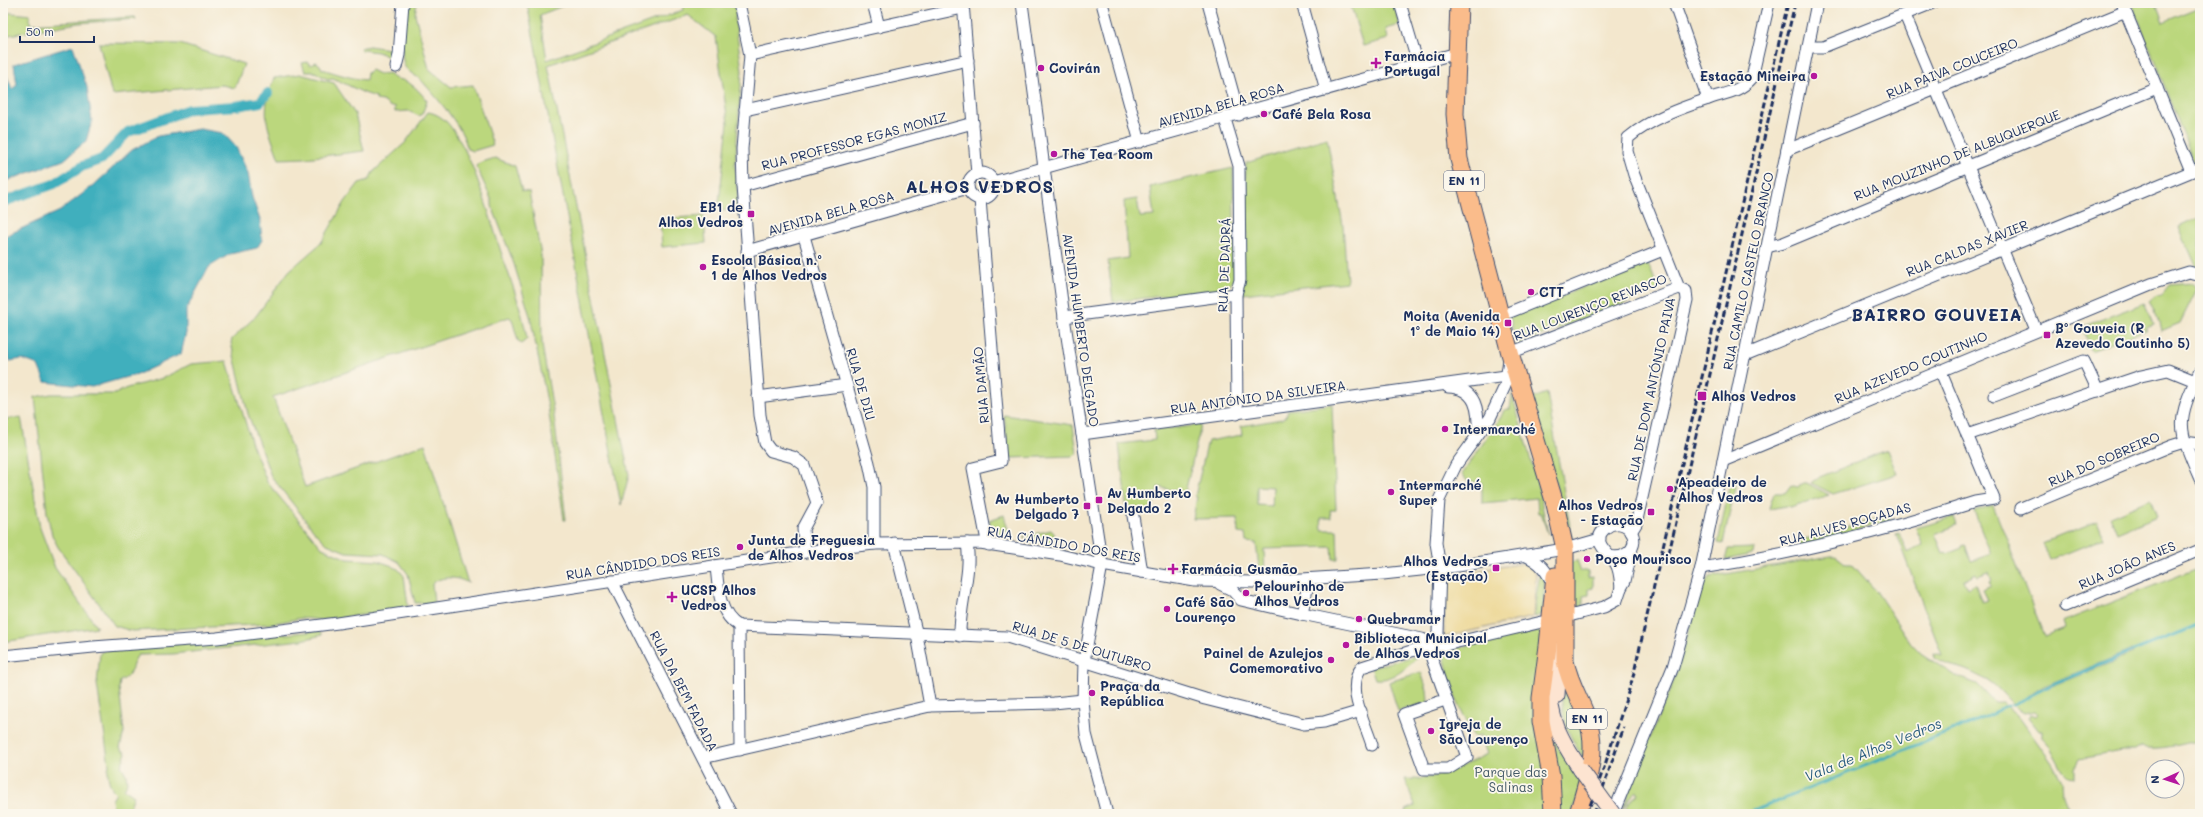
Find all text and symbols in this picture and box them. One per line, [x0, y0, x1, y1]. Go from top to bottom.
scale bar [20, 18, 94, 44]
text: 50 m [26, 23, 54, 39]
street label: RUA PAIVA COUCEIRO [1883, 33, 2020, 102]
place label: Farmácia Portugal [1384, 47, 1446, 79]
marker: Farmácia Portugal [1371, 58, 1381, 68]
place label: Covirán [1049, 59, 1100, 76]
marker: Covirán [1036, 63, 1046, 73]
place label: Estação Mineira [1700, 67, 1806, 84]
marker: Estação Mineira [1809, 71, 1819, 81]
street label: AVENIDA BELA ROSA [1156, 78, 1286, 131]
place label: Café Bela Rosa [1272, 105, 1371, 122]
street label: RUA MOUZINHO DE ALBUQUERQUE [1851, 105, 2063, 204]
street label: RUA PROFESSOR EGAS MONIZ [759, 108, 949, 173]
marker: Café Bela Rosa [1259, 109, 1269, 119]
place label: The Tea Room [1062, 145, 1153, 162]
marker: The Tea Room [1049, 149, 1059, 159]
street label: RUA CAMILO CASTELO BRANCO [1718, 170, 1777, 371]
road number: EN 11 [1444, 171, 1484, 191]
district label: ALHOS VEDROS [906, 175, 1054, 197]
street label: AVENIDA BELA ROSA [766, 186, 896, 239]
place label: EB1 de Alhos Vedros [658, 198, 743, 230]
marker: EB1 de Alhos Vedros [746, 209, 756, 219]
street label: RUA CALDAS XAVIER [1903, 215, 2030, 280]
street label: RUA DE DADRÁ [1213, 217, 1234, 313]
street label: AVENIDA HUMBERTO DELGADO [1059, 232, 1103, 428]
place label: Escola Básica n.º 1 de Alhos Vedros [711, 251, 827, 283]
marker: Escola Básica n.º 1 de Alhos Vedros [698, 262, 708, 272]
street label: RUA LOURENÇO REVASCO [1511, 269, 1669, 344]
place label: CTT [1539, 283, 1564, 300]
marker: CTT [1526, 287, 1536, 297]
street label: RUA DE DOM ANTÓNIO PAIVA [1623, 296, 1678, 482]
district label: BAIRRO GOUVEIA [1852, 303, 2022, 325]
place label: Moita (Avenida 1º de Maio 14) [1403, 307, 1500, 339]
marker: Moita (Avenida 1º de Maio 14) [1503, 318, 1513, 328]
place label: Bº Gouveia (R Azevedo Coutinho 5) [2055, 319, 2190, 351]
street label: RUA AZEVEDO COUTINHO [1832, 326, 1990, 407]
marker: Bº Gouveia (R Azevedo Coutinho 5) [2042, 330, 2052, 340]
street label: RUA DE DIU [843, 346, 880, 422]
street label: RUA DAMÃO [969, 346, 992, 424]
street label: RUA ANTÓNIO DA SILVEIRA [1169, 376, 1347, 417]
place label: Alhos Vedros [1711, 387, 1796, 404]
marker: Alhos Vedros [1696, 390, 1708, 402]
place label: Intermarché [1453, 420, 1536, 437]
marker: Intermarché [1440, 424, 1450, 434]
street label: RUA DO SOBREIRO [2046, 427, 2162, 490]
place label: Apeadeiro de Alhos Vedros [1678, 473, 1767, 505]
place label: Intermarché Super [1399, 476, 1482, 508]
place label: Av Humberto Delgado 2 [1107, 484, 1191, 516]
marker: Apeadeiro de Alhos Vedros [1665, 484, 1675, 494]
marker: Intermarché Super [1386, 487, 1396, 497]
place label: Av Humberto Delgado 7 [995, 490, 1079, 522]
marker: Av Humberto Delgado 2 [1094, 495, 1104, 505]
place label: Alhos Vedros - Estação [1558, 496, 1643, 528]
street label: RUA ALVES ROÇADAS [1777, 498, 1912, 549]
marker: Av Humberto Delgado 7 [1082, 501, 1092, 511]
marker: Alhos Vedros - Estação [1646, 507, 1656, 517]
street label: RUA CÂNDIDO DOS REIS [986, 522, 1142, 565]
place label: Junta de Freguesia de Alhos Vedros [748, 531, 875, 563]
street label: RUA JOÃO ANES [2076, 536, 2178, 593]
street label: RUA CÂNDIDO DOS REIS [565, 542, 721, 583]
marker: Junta de Freguesia de Alhos Vedros [735, 542, 745, 552]
place label: Poço Mourisco [1595, 550, 1691, 567]
place label: Alhos Vedros (Estação) [1403, 552, 1488, 584]
marker: Poço Mourisco [1582, 554, 1592, 564]
place label: Farmácia Gusmão [1181, 560, 1298, 577]
marker: Alhos Vedros (Estação) [1491, 563, 1501, 573]
marker: Farmácia Gusmão [1168, 564, 1178, 574]
place label: Pelourinho de Alhos Vedros [1254, 577, 1344, 609]
place label: UCSP Alhos Vedros [681, 581, 756, 613]
marker: Pelourinho de Alhos Vedros [1241, 588, 1251, 598]
marker: UCSP Alhos Vedros [666, 591, 678, 603]
place label: Café São Lourenço [1175, 593, 1236, 625]
marker: Café São Lourenço [1162, 604, 1172, 614]
place label: Quebramar [1367, 610, 1441, 627]
marker: Quebramar [1354, 614, 1364, 624]
street label: RUA DE 5 DE OUTUBRO [1011, 616, 1154, 675]
street label: RUA DA BEM FADADA [647, 628, 722, 754]
place label: Biblioteca Municipal de Alhos Vedros [1354, 629, 1487, 661]
marker: Biblioteca Municipal de Alhos Vedros [1341, 640, 1351, 650]
place label: Painel de Azulejos Comemorativo [1203, 644, 1323, 676]
marker: Painel de Azulejos Comemorativo [1326, 655, 1336, 665]
place label: Praça da República [1100, 677, 1164, 709]
marker: Praça da República [1087, 688, 1097, 698]
road number: EN 11 [1567, 709, 1607, 729]
water label: Vala de Alhos Vedros [1801, 713, 1944, 786]
place label: Igreja de São Lourenço [1439, 715, 1528, 747]
marker: Igreja de São Lourenço [1426, 726, 1436, 736]
north arrow [2145, 759, 2185, 799]
park label: Parque das Salinas [1475, 763, 1547, 795]
text: N [2147, 775, 2162, 784]

